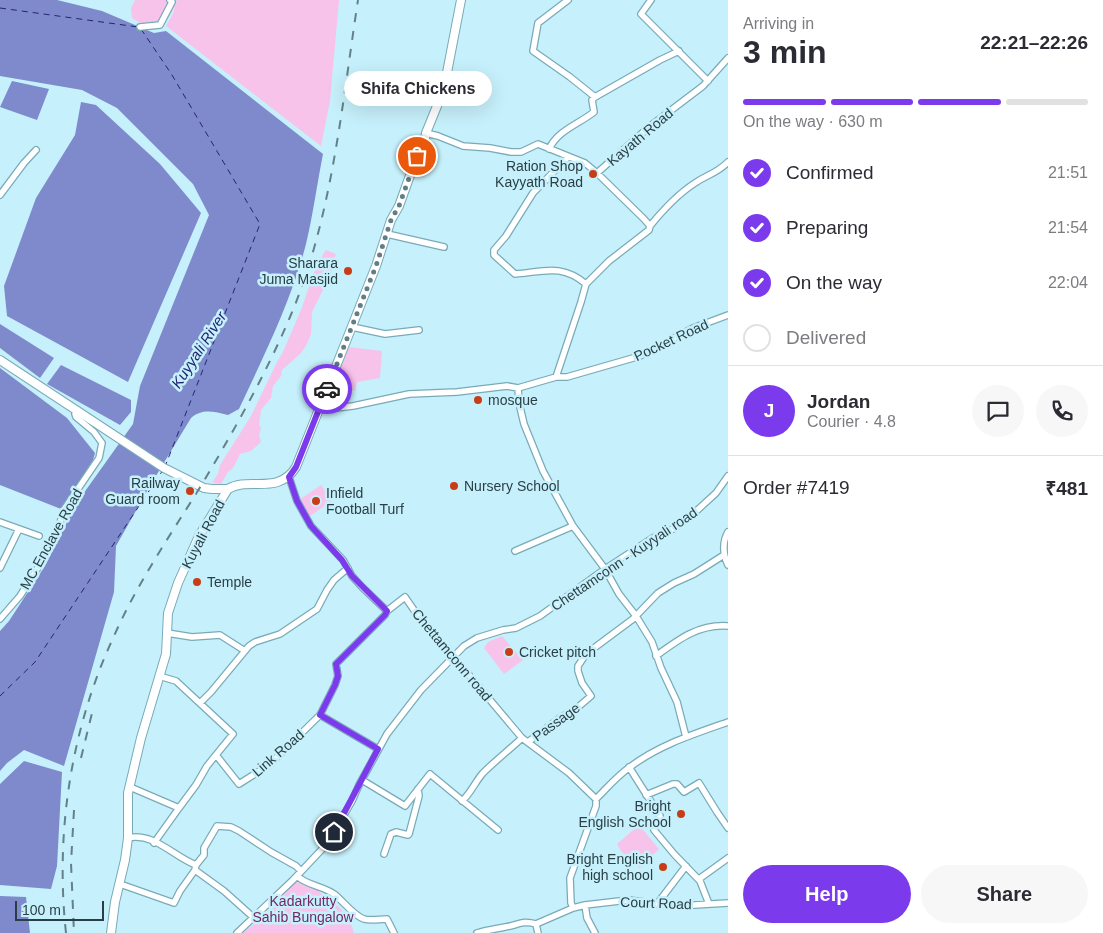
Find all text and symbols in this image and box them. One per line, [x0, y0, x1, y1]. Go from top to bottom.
text: Arriving in [743, 15, 814, 32]
text: 22:21–22:26 [980, 32, 1088, 53]
text: 3 min [743, 34, 827, 70]
callout: Shifa Chickens [343, 71, 491, 106]
text: Shifa Chickens [361, 80, 475, 97]
street label: Kayath Road [604, 105, 676, 169]
text: On the way · 630 m [743, 113, 883, 130]
pin [396, 135, 438, 177]
icon: bag [403, 142, 431, 170]
place label: Ration Shop Kayyath Road [495, 158, 583, 190]
icon: check [743, 159, 771, 187]
text: Confirmed [786, 162, 874, 183]
text: 21:51 [1048, 164, 1088, 181]
marker: Ration Shop Kayyath Road [587, 168, 599, 180]
icon: check [743, 214, 771, 242]
text: Preparing [786, 217, 868, 238]
text: 21:54 [1048, 219, 1088, 236]
place label: Sharara Juma Masjid [259, 255, 338, 287]
marker: Sharara Juma Masjid [342, 265, 354, 277]
icon: check [743, 269, 771, 297]
text: On the way [786, 272, 882, 293]
text: 22:04 [1048, 274, 1088, 291]
water label: Kuyyali River [168, 308, 230, 391]
street label: Pocket Road [631, 316, 711, 364]
text: Delivered [786, 327, 866, 348]
courier [302, 364, 352, 414]
icon: car [313, 375, 341, 403]
button: chat [972, 385, 1024, 437]
button: phone [1036, 385, 1088, 437]
text: Jordan [807, 391, 870, 412]
place label: mosque [488, 392, 538, 408]
marker: mosque [472, 394, 484, 406]
text: J [764, 400, 774, 421]
text: Courier · 4.8 [807, 413, 896, 430]
place label: Railway Guard room [105, 475, 180, 507]
text: Order #7419 [743, 477, 850, 498]
place label: Nursery School [464, 478, 560, 494]
text: ₹481 [1045, 478, 1088, 499]
marker: Nursery School [448, 480, 460, 492]
marker: Railway Guard room [184, 485, 196, 497]
place label: Infield Football Turf [326, 485, 404, 517]
street label: MC Enclave Road [17, 486, 85, 592]
marker: Infield Football Turf [310, 495, 322, 507]
street label: Kuyali Road [178, 497, 228, 571]
street label: Chettamconn - Kuyyali road [548, 504, 700, 614]
place label: Temple [207, 574, 252, 590]
marker: Temple [191, 576, 203, 588]
street label: Chettamconn road [409, 606, 495, 704]
place label: Cricket pitch [519, 644, 596, 660]
marker: Cricket pitch [503, 646, 515, 658]
street label: Passage [529, 699, 583, 744]
street label: Link Road [249, 726, 307, 780]
place label: Bright English School [578, 798, 671, 830]
marker: Bright English School [675, 808, 687, 820]
pin [313, 811, 355, 853]
icon: home [320, 818, 348, 846]
place label: Bright English high school [567, 851, 653, 883]
marker: Bright English high school [657, 861, 669, 873]
button: Help [743, 865, 911, 923]
button: Share [921, 865, 1088, 923]
park label: Kadarkutty Sahib Bungalow [252, 893, 354, 925]
street label: Court Road [620, 894, 692, 912]
scale bar [15, 898, 104, 921]
text: 100 m [22, 902, 61, 918]

